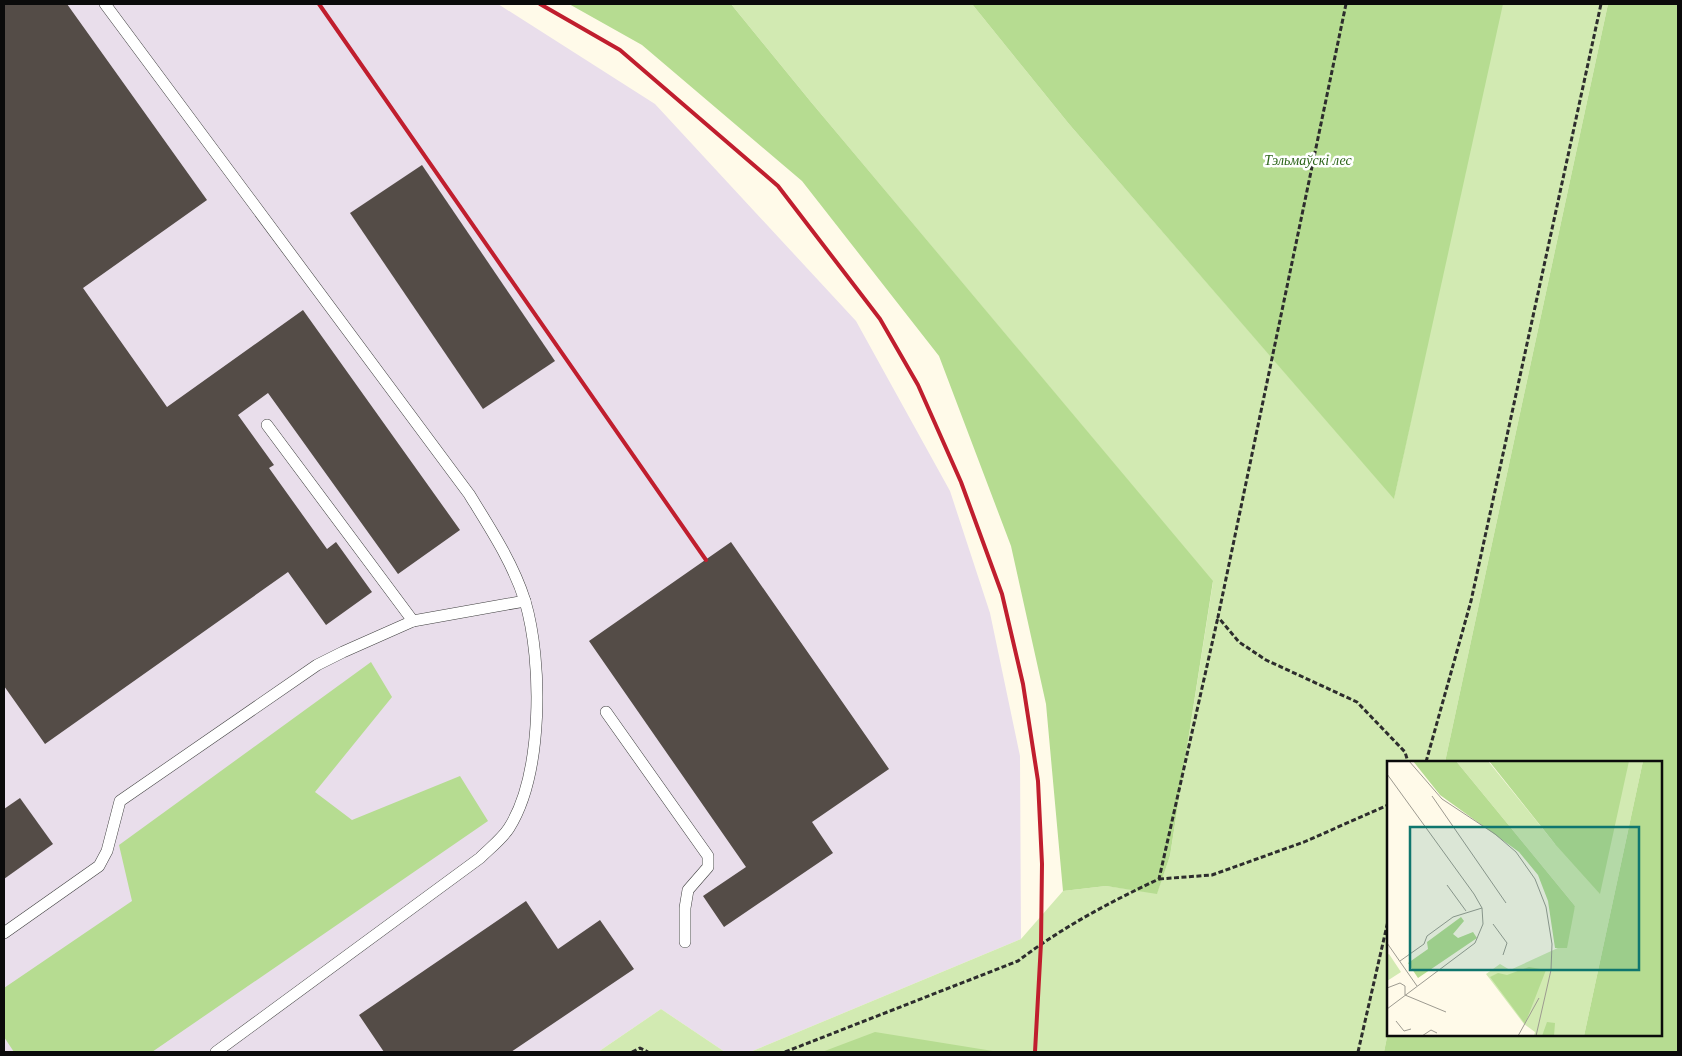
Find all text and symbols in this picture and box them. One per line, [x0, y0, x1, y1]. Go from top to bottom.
park label: Тэльмаўскі лес [1264, 151, 1353, 169]
inset map [1387, 761, 1662, 1036]

